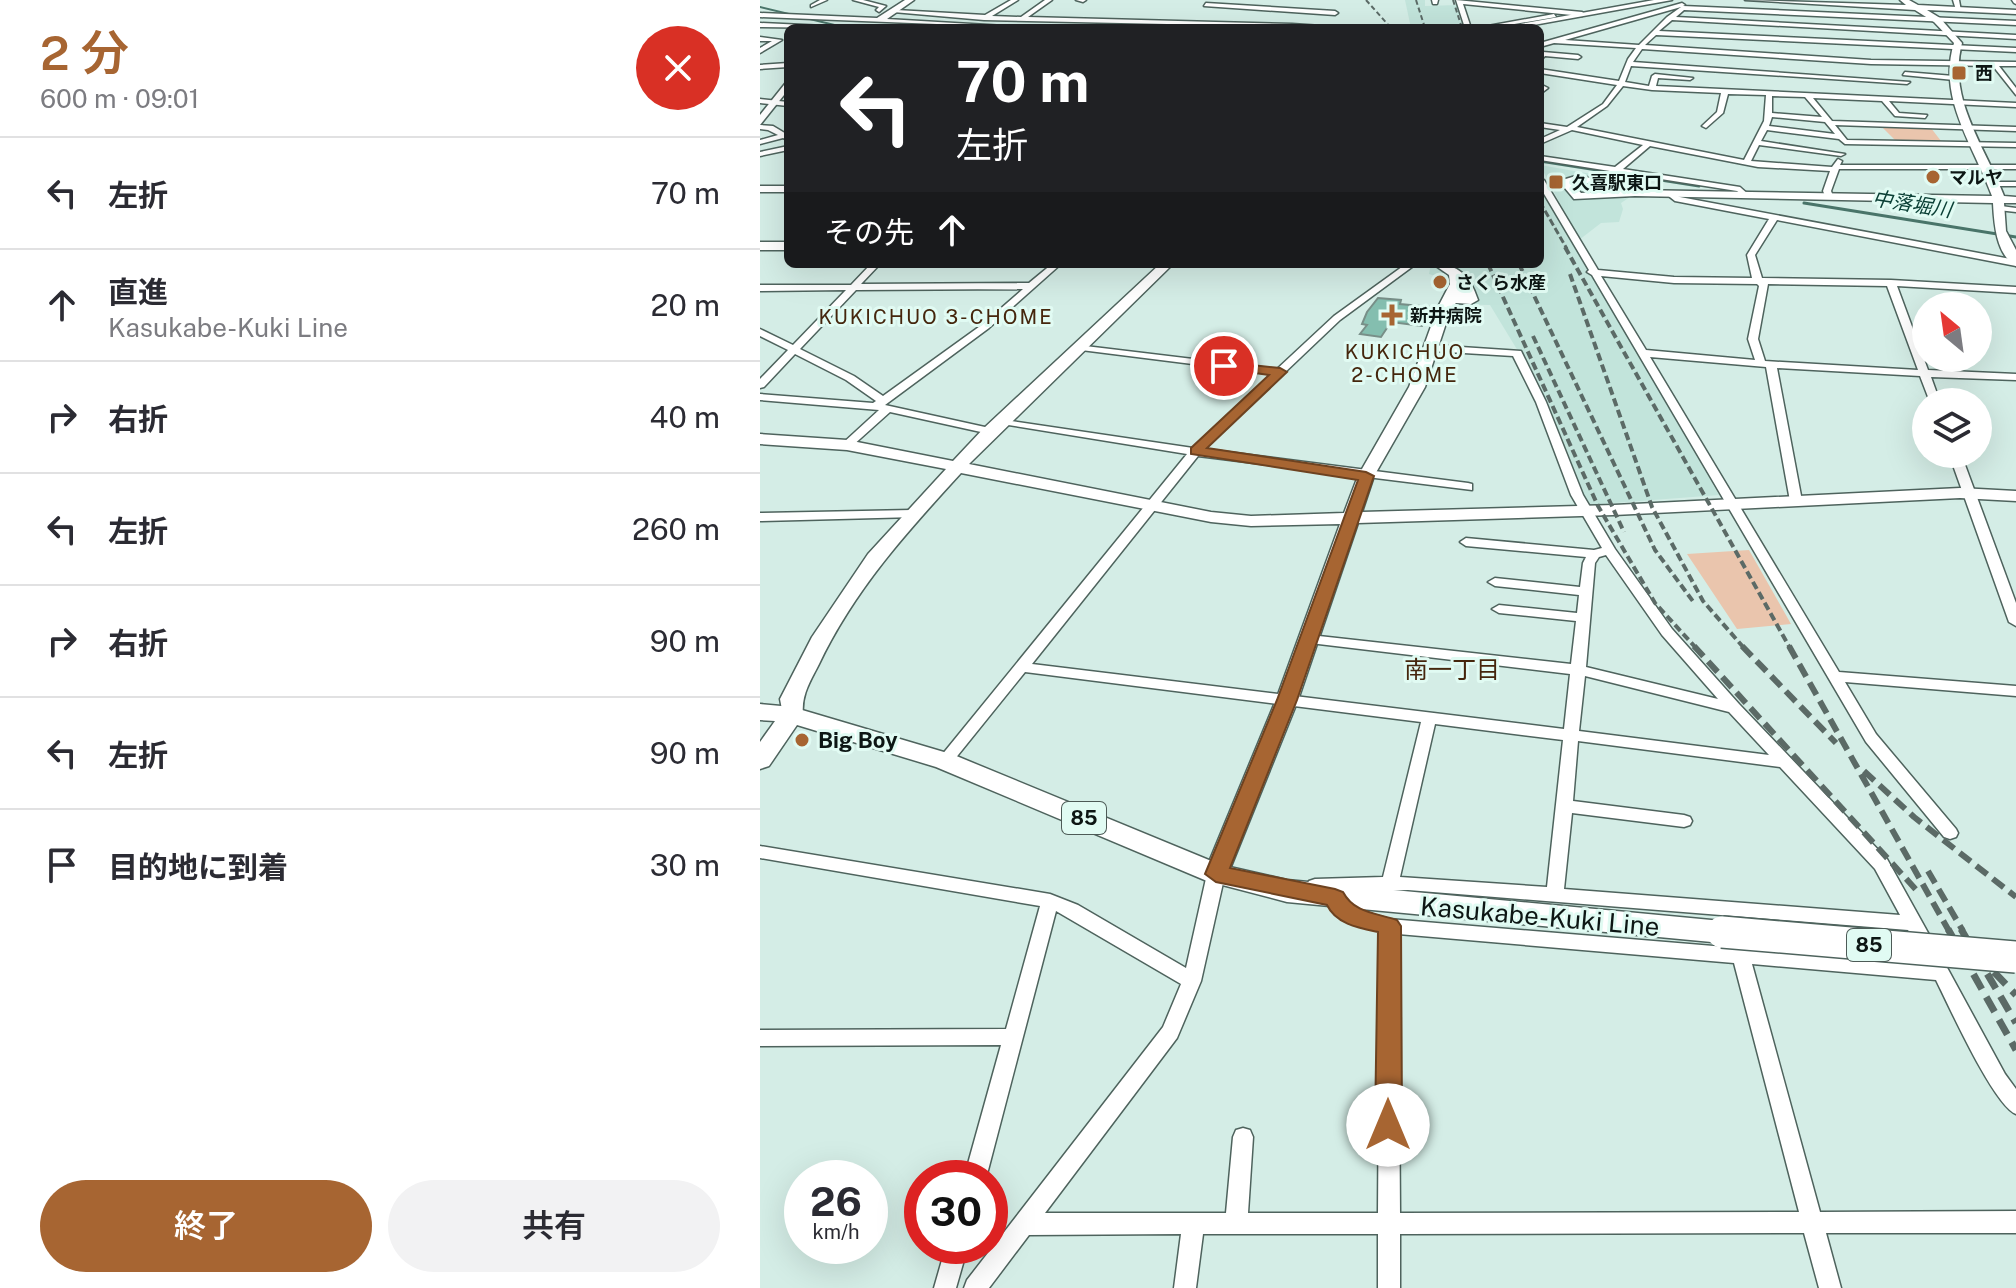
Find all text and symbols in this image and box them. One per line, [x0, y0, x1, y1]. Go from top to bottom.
text: 2 分 [40, 24, 129, 81]
button: close [636, 26, 720, 110]
text: 70 m [956, 49, 1089, 115]
icon: left [824, 56, 928, 160]
place label: 西 [1975, 63, 1993, 84]
marker: 西 [1950, 64, 1968, 82]
text: 600 m · 09:01 [40, 83, 199, 114]
text: 左折 [956, 124, 1028, 166]
place label: マルヤ [1949, 167, 2003, 188]
marker: マルヤ [1924, 168, 1942, 186]
icon: left [40, 171, 84, 215]
place label: 久喜駅東口 [1572, 172, 1662, 193]
marker: 久喜駅東口 [1547, 173, 1565, 191]
text: 70 m [651, 175, 720, 211]
text: 左折 [108, 177, 168, 213]
water label: 中落堀川 [1871, 186, 1955, 222]
icon: ahead [930, 208, 974, 252]
text: その先 [824, 214, 914, 250]
place label: さくら水産 [1456, 272, 1546, 293]
marker: さくら水産 [1431, 273, 1449, 291]
text: 直進 [108, 274, 168, 310]
icon: ahead [40, 283, 84, 327]
text: 20 m [651, 287, 720, 323]
north arrow [1912, 292, 1992, 372]
map controls [1912, 292, 1992, 468]
marker: 新井病院 [1381, 304, 1403, 326]
district label: KUKICHUO 3-CHOME [818, 305, 1054, 329]
place label: 新井病院 [1410, 305, 1482, 326]
text: Kasukabe-Kuki Line [108, 312, 348, 343]
pin [1190, 332, 1258, 400]
district label: KUKICHUO 2-CHOME [1345, 340, 1465, 387]
icon: arrive [1202, 344, 1246, 388]
button: layers [1912, 388, 1992, 468]
icon: right [40, 395, 84, 439]
text: 40 m [650, 399, 720, 435]
text: 右折 [108, 401, 168, 437]
icon: left [40, 507, 84, 551]
text: 260 m [632, 511, 720, 547]
text: 左折 [108, 513, 168, 549]
icon: right [40, 619, 84, 663]
text: 90 m [650, 623, 720, 659]
text: 右折 [108, 625, 168, 661]
district label: 南一丁目 [1404, 655, 1500, 683]
place label: Big Boy [818, 727, 898, 753]
icon: left [40, 731, 84, 775]
marker: Big Boy [793, 731, 811, 749]
text: 90 m [650, 735, 720, 771]
text: 左折 [108, 737, 168, 773]
road number: 85 [1062, 802, 1106, 834]
icon: arrive [40, 843, 84, 887]
text: 30 m [650, 847, 720, 883]
text: 目的地に到着 [108, 849, 288, 885]
street label: Kasukabe-Kuki Line [1419, 890, 1661, 942]
road number: 85 [1847, 929, 1891, 961]
position arrow [1346, 1083, 1430, 1167]
speed limit sign: 30 [904, 1160, 1008, 1264]
text: 26 [810, 1178, 862, 1225]
button: 終了 [40, 1180, 372, 1272]
button: 共有 [388, 1180, 720, 1272]
text: km/h [812, 1220, 860, 1244]

